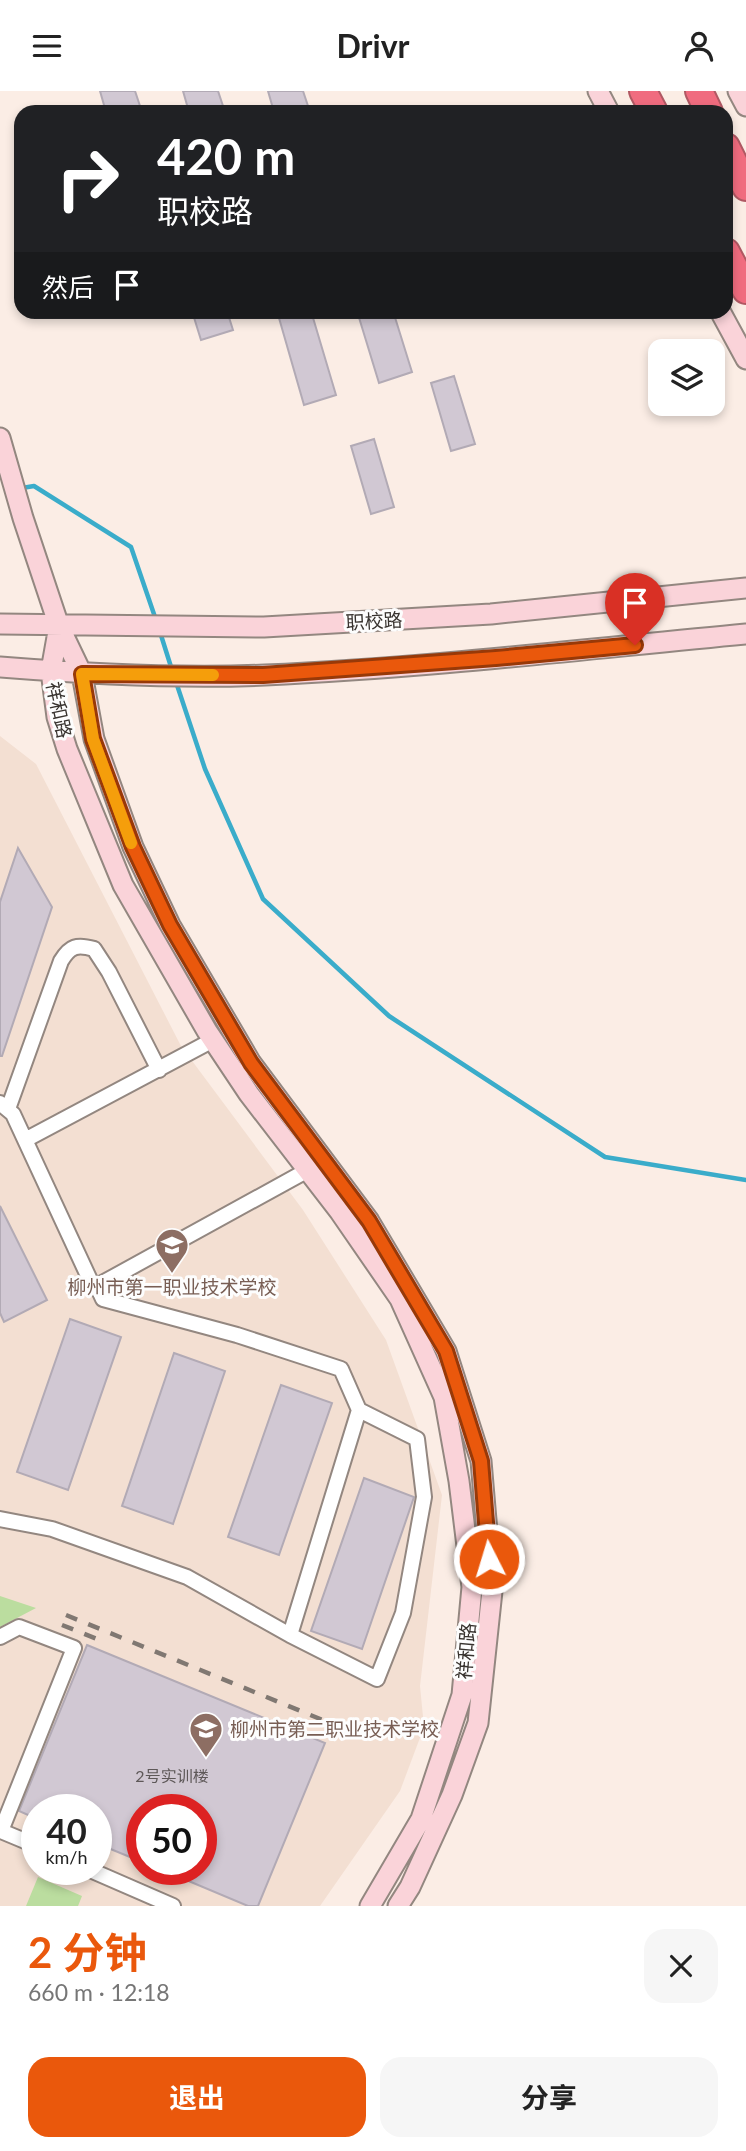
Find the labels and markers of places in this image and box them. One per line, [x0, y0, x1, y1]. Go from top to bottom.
pin [605, 573, 665, 645]
school or university icon: 柳州市第一职业技术学校 [153, 1226, 191, 1275]
place label: 柳州市第一职业技术学校 [67, 1275, 277, 1298]
school or university icon: 柳州市第二职业技术学校 [187, 1710, 225, 1759]
place label: 柳州市第二职业技术学校 [230, 1717, 439, 1740]

